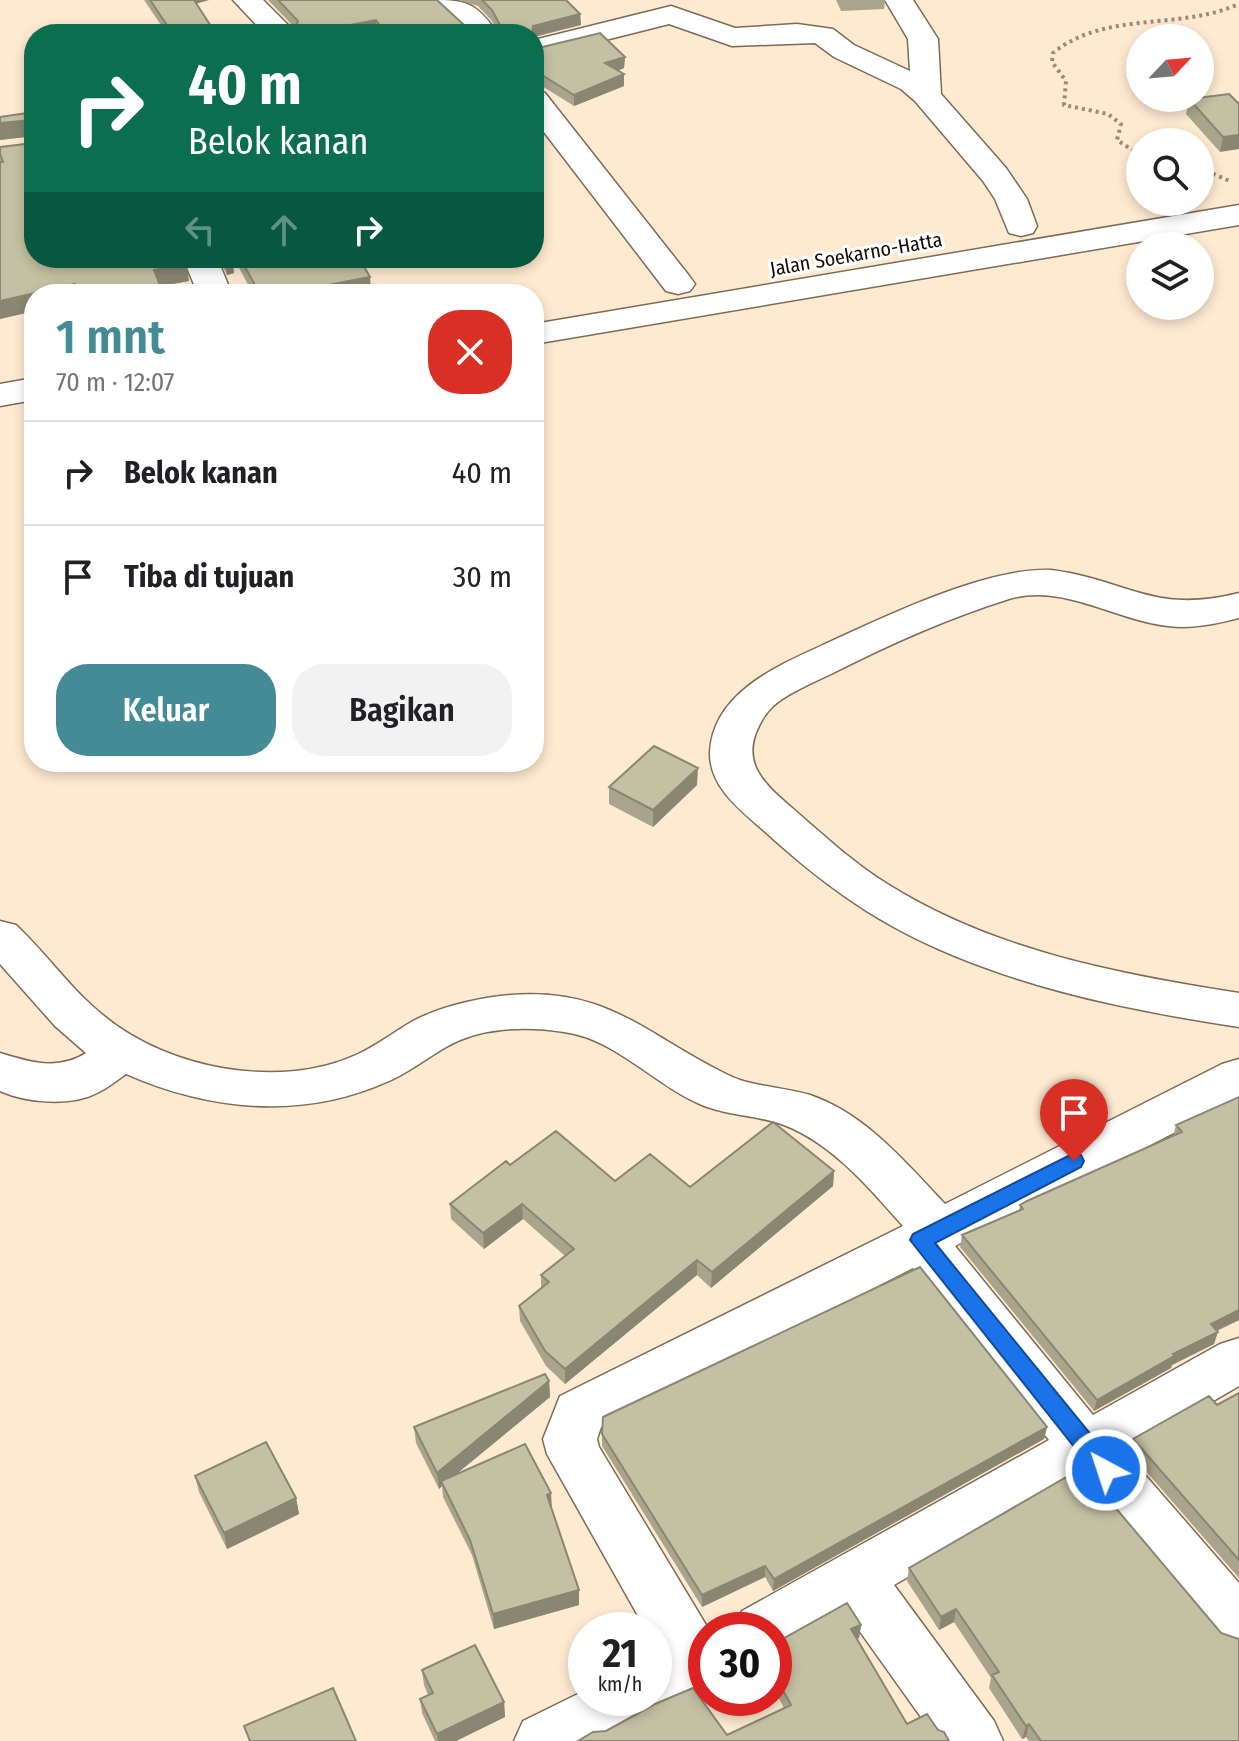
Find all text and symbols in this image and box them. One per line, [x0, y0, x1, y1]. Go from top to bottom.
north arrow [1126, 24, 1214, 112]
map controls [1126, 24, 1214, 320]
text: 40 m [188, 52, 302, 119]
icon: right [56, 56, 160, 160]
text: Belok kanan [188, 120, 368, 164]
button: search [1126, 128, 1214, 216]
icon: left [178, 208, 222, 252]
icon: ahead [262, 208, 306, 252]
icon: right [346, 208, 390, 252]
street label: Jalan Soekarno-Hatta [768, 227, 944, 281]
button: layers [1126, 232, 1214, 320]
text: 1 mnt [56, 308, 165, 366]
button: close [428, 310, 512, 394]
text: 70 m · 12:07 [56, 367, 174, 398]
icon: right [56, 451, 100, 495]
text: Belok kanan [124, 455, 278, 491]
text: 40 m [452, 455, 512, 491]
icon: arrive [56, 555, 100, 599]
text: Tiba di tujuan [124, 559, 294, 595]
text: 30 m [453, 559, 512, 595]
button: Keluar [56, 664, 276, 756]
button: Bagikan [292, 664, 512, 756]
pin [1040, 1079, 1108, 1161]
icon: arrive [1052, 1091, 1096, 1135]
position arrow [1064, 1428, 1148, 1512]
speed limit sign: 30 [688, 1612, 792, 1716]
text: 21 [603, 1630, 637, 1678]
text: km/h [598, 1672, 642, 1696]

